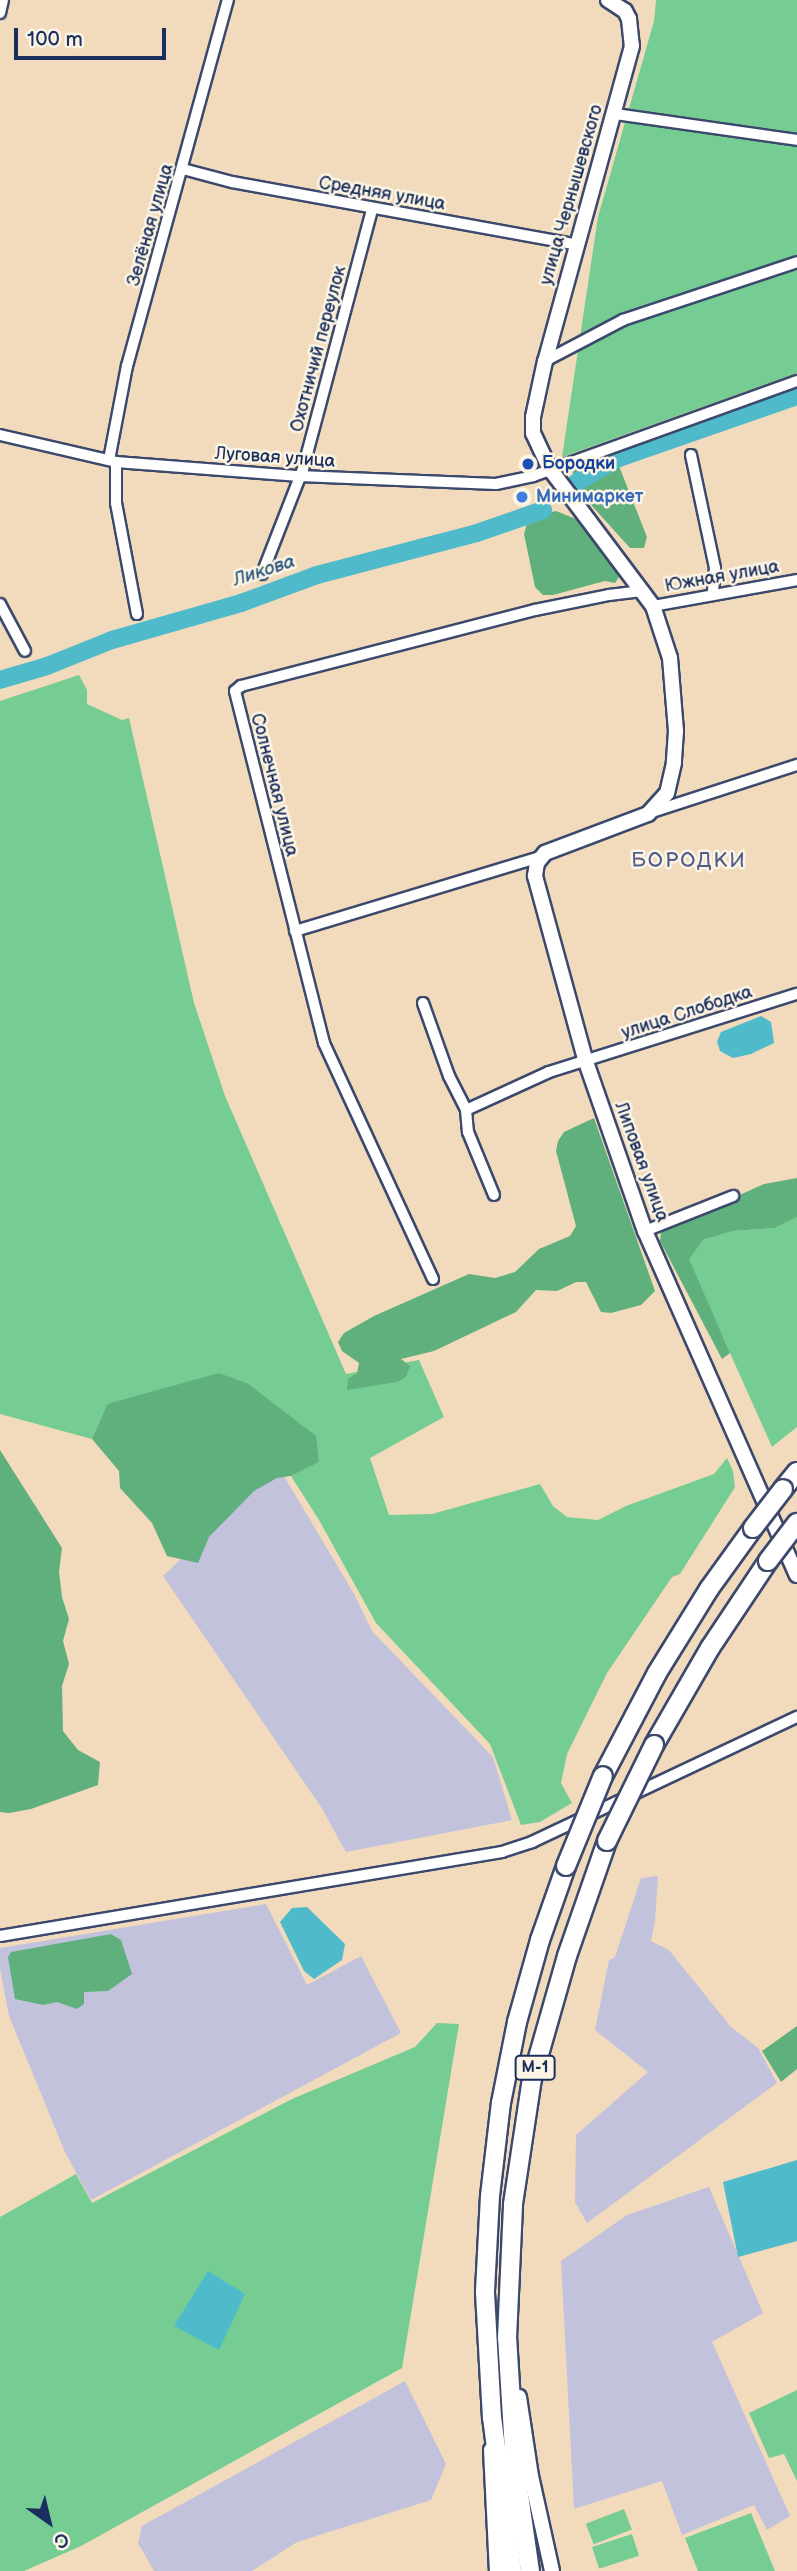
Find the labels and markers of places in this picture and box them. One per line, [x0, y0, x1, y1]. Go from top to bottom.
place label: Бородки [542, 453, 615, 475]
marker: Бородки [520, 456, 536, 472]
place label: Минимаркет [536, 486, 643, 508]
marker: Минимаркет [514, 489, 530, 505]

